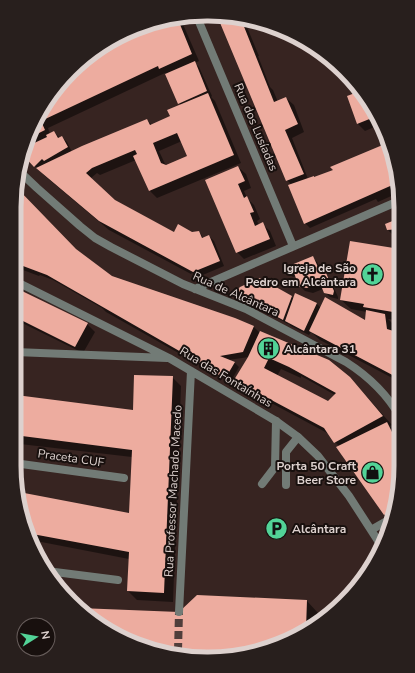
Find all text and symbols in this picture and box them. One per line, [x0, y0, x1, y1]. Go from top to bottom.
street label: Rua dos Lusíadas [230, 81, 282, 174]
place label: Igreja de São Pedro em Alcântara [245, 260, 356, 290]
church icon: Igreja de São Pedro em Alcântara [359, 262, 385, 288]
street label: Rua de Alcântara [190, 268, 282, 320]
building icon: Alcântara 31 [256, 336, 282, 362]
place label: Alcântara 31 [284, 341, 356, 357]
street label: Rua das Fontaínhas [177, 343, 275, 411]
street label: Rua Professor Machado Macedo [160, 404, 186, 578]
street label: Praceta CUF [37, 445, 106, 471]
place label: Porta 50 Craft Beer Store [276, 458, 356, 488]
shop icon: Porta 50 Craft Beer Store [359, 460, 385, 486]
parking icon: Alcântara [264, 516, 290, 542]
place label: Alcântara [292, 521, 346, 537]
north arrow [16, 617, 56, 657]
text: N [37, 630, 53, 641]

